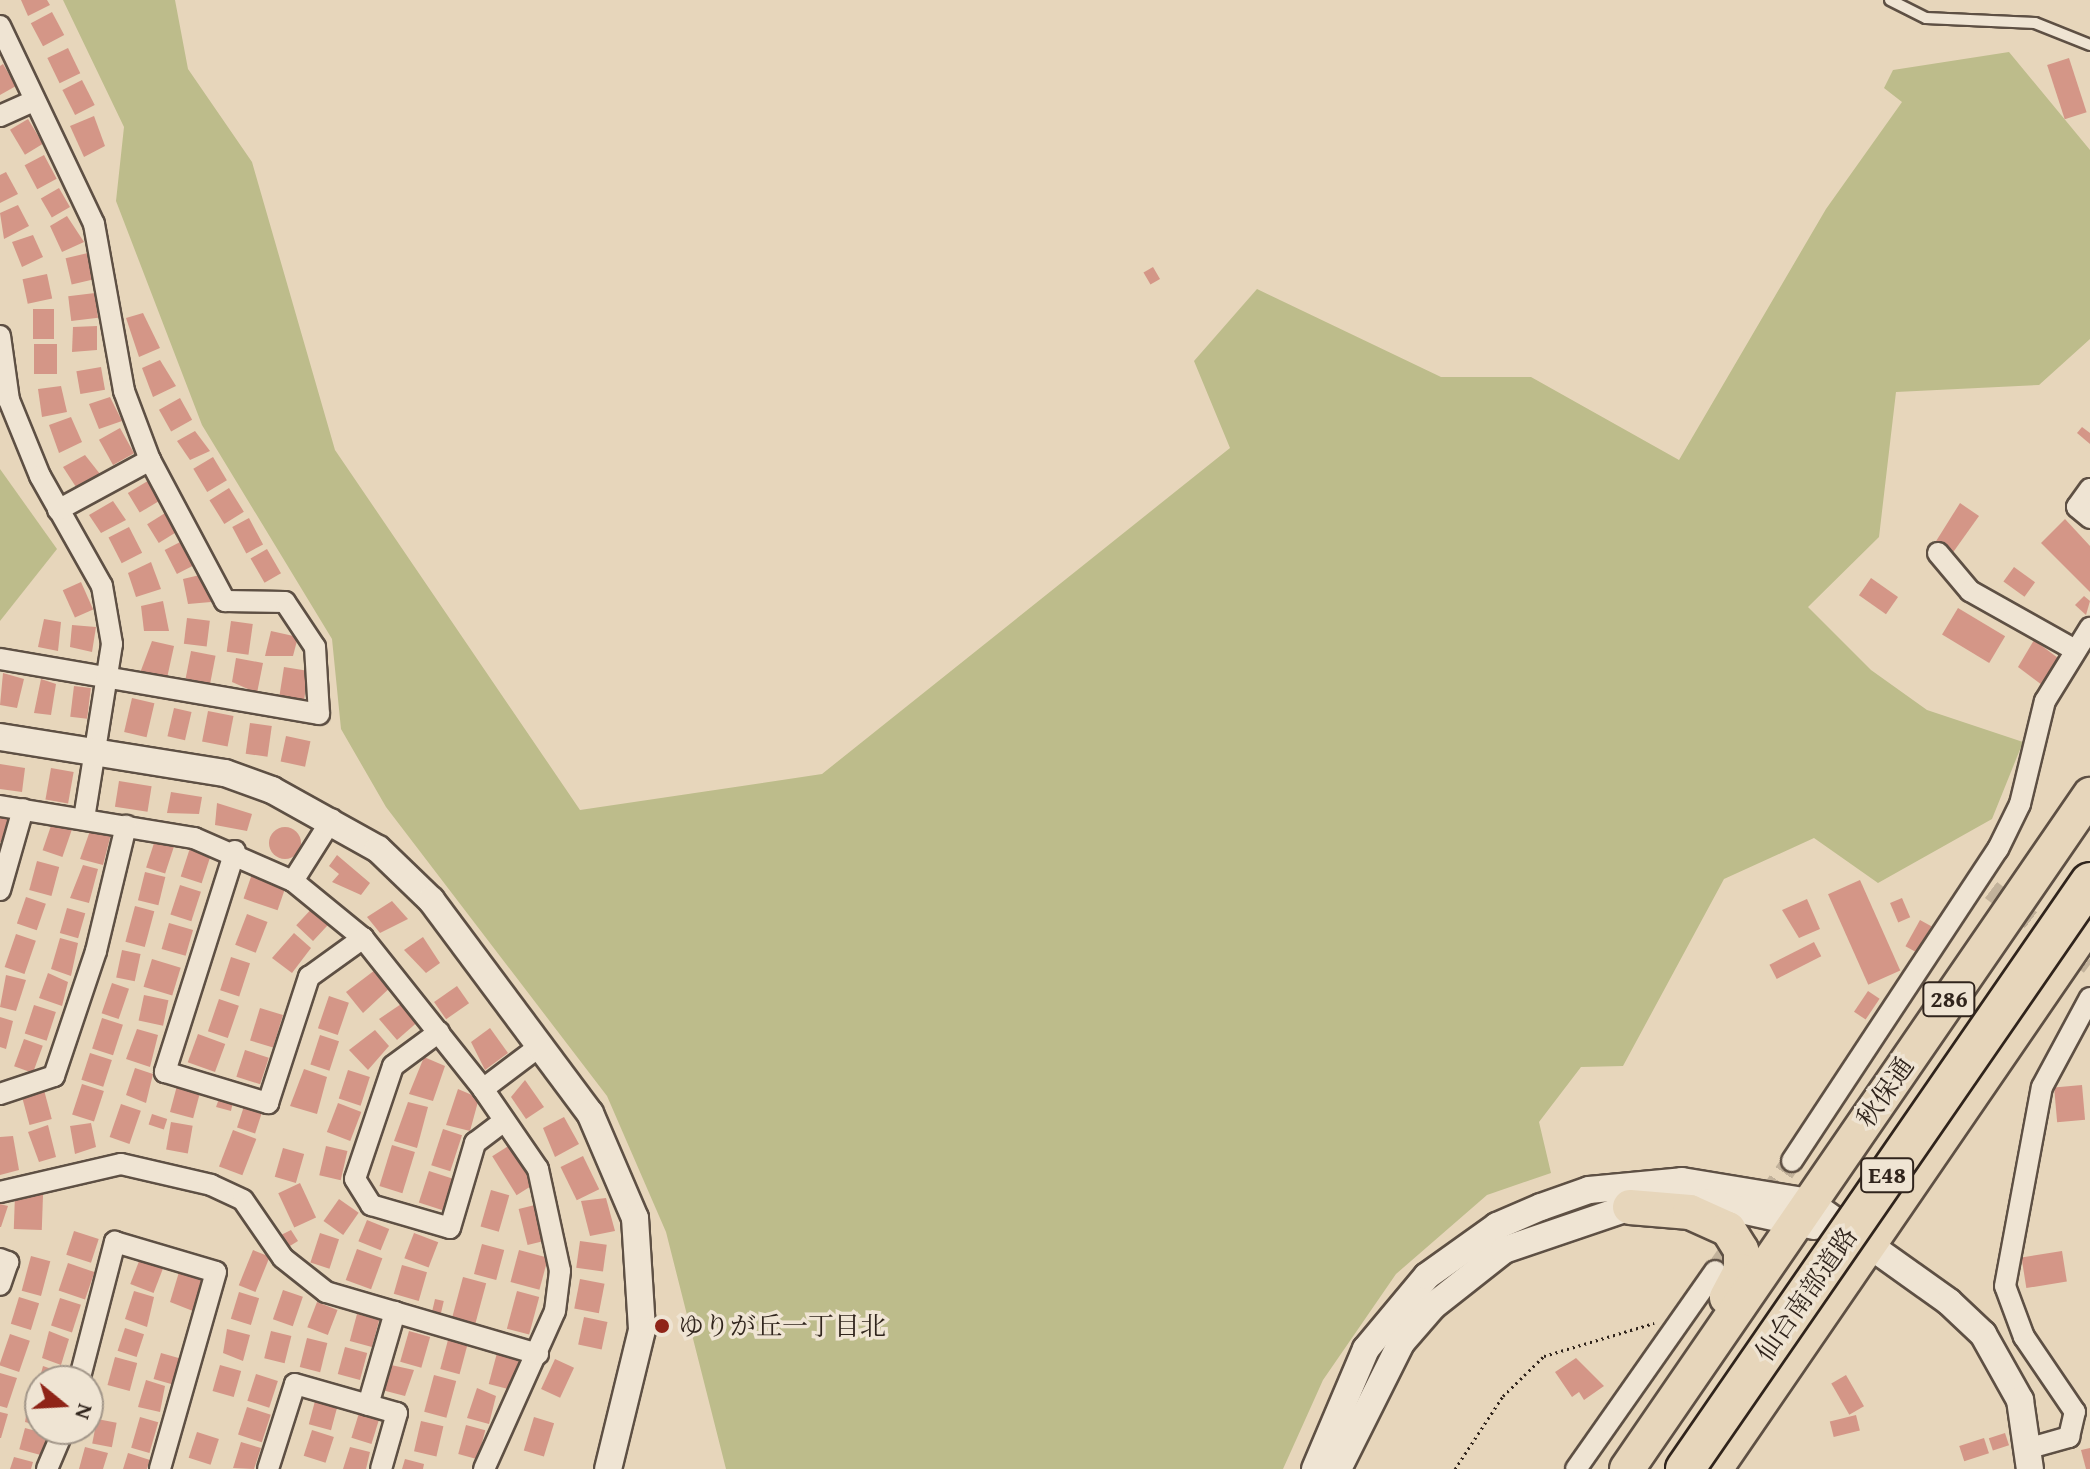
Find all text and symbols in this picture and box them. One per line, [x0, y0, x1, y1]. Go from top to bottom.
road number: 286 [1921, 979, 1977, 1019]
street label: 秋保通 [1850, 1051, 1920, 1133]
road number: E48 [1859, 1155, 1915, 1195]
street label: 仙台南部道路 [1748, 1221, 1864, 1367]
place label: ゆりが丘一丁目北 [678, 1310, 886, 1342]
marker: ゆりが丘一丁目北 [653, 1317, 671, 1335]
north arrow [24, 1365, 104, 1445]
text: N [67, 1400, 102, 1424]

